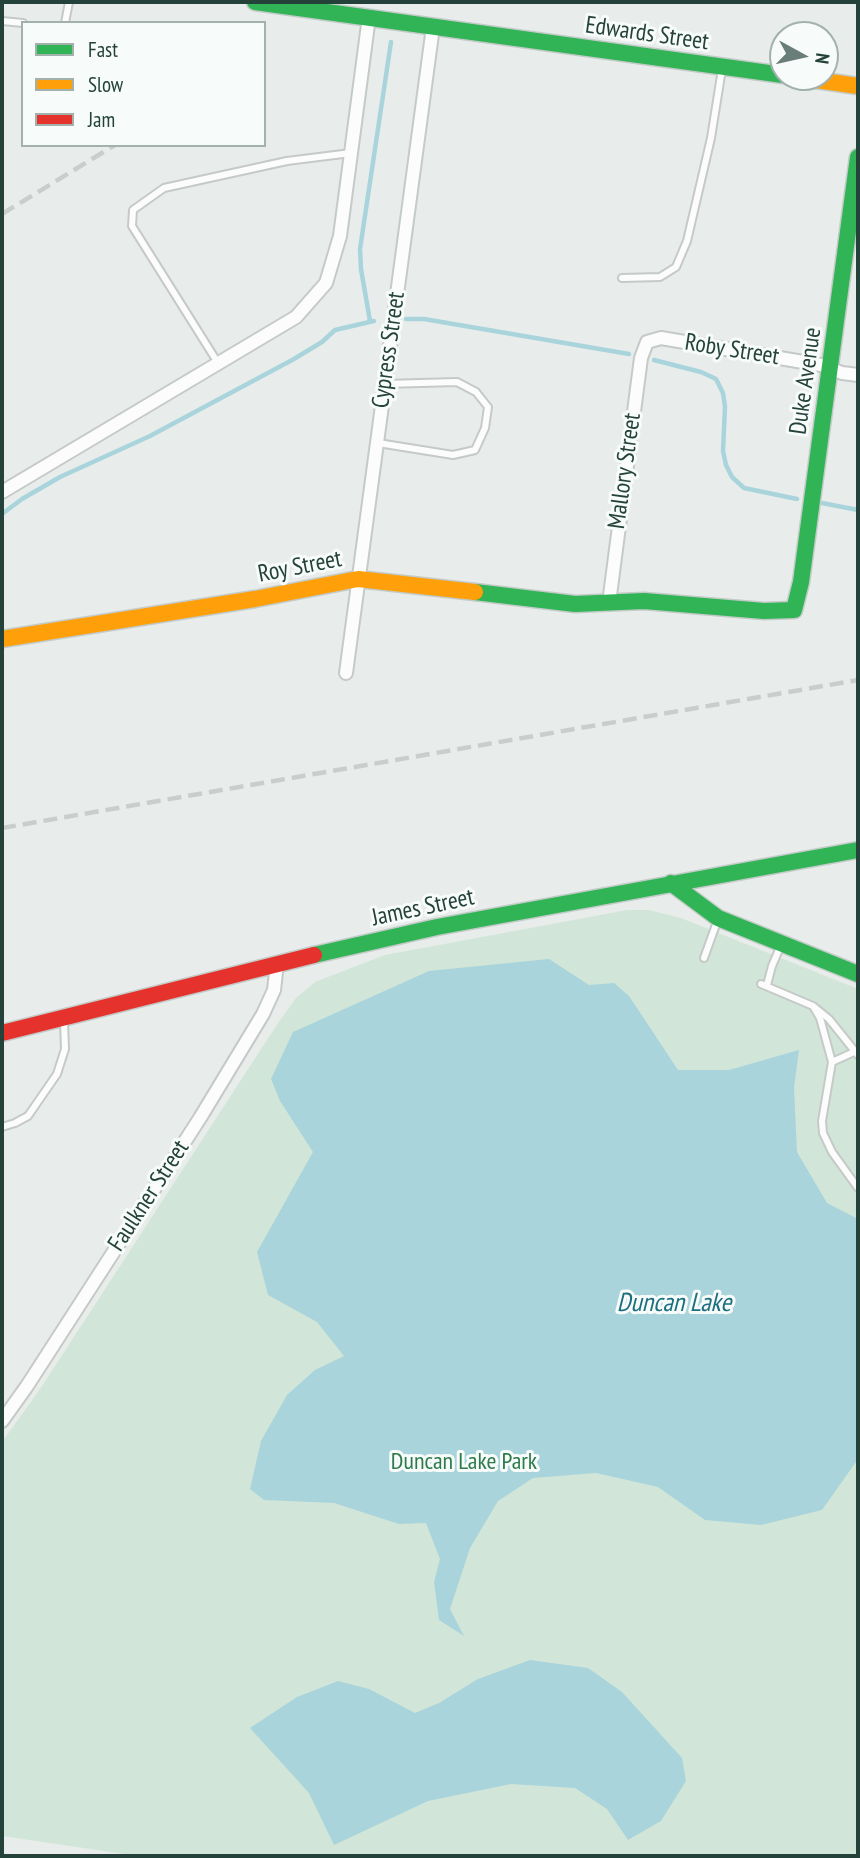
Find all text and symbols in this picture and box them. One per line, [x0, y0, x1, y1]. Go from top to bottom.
street label: Edwards Street [583, 11, 711, 57]
legend [21, 21, 266, 147]
north arrow [769, 21, 839, 91]
text: Fast [88, 36, 118, 63]
text: N [810, 52, 835, 65]
text: Slow [88, 71, 123, 98]
text: Jam [88, 106, 115, 133]
street label: Cypress Street [367, 290, 411, 410]
street label: Duke Avenue [784, 326, 828, 436]
street label: Roby Street [683, 328, 781, 372]
street label: Mallory Street [603, 411, 647, 531]
street label: Roy Street [256, 545, 344, 589]
street label: James Street [369, 883, 477, 933]
street label: Faulkner Street [102, 1135, 196, 1257]
water label: Duncan Lake [617, 1288, 731, 1320]
park label: Duncan Lake Park [391, 1448, 537, 1476]

